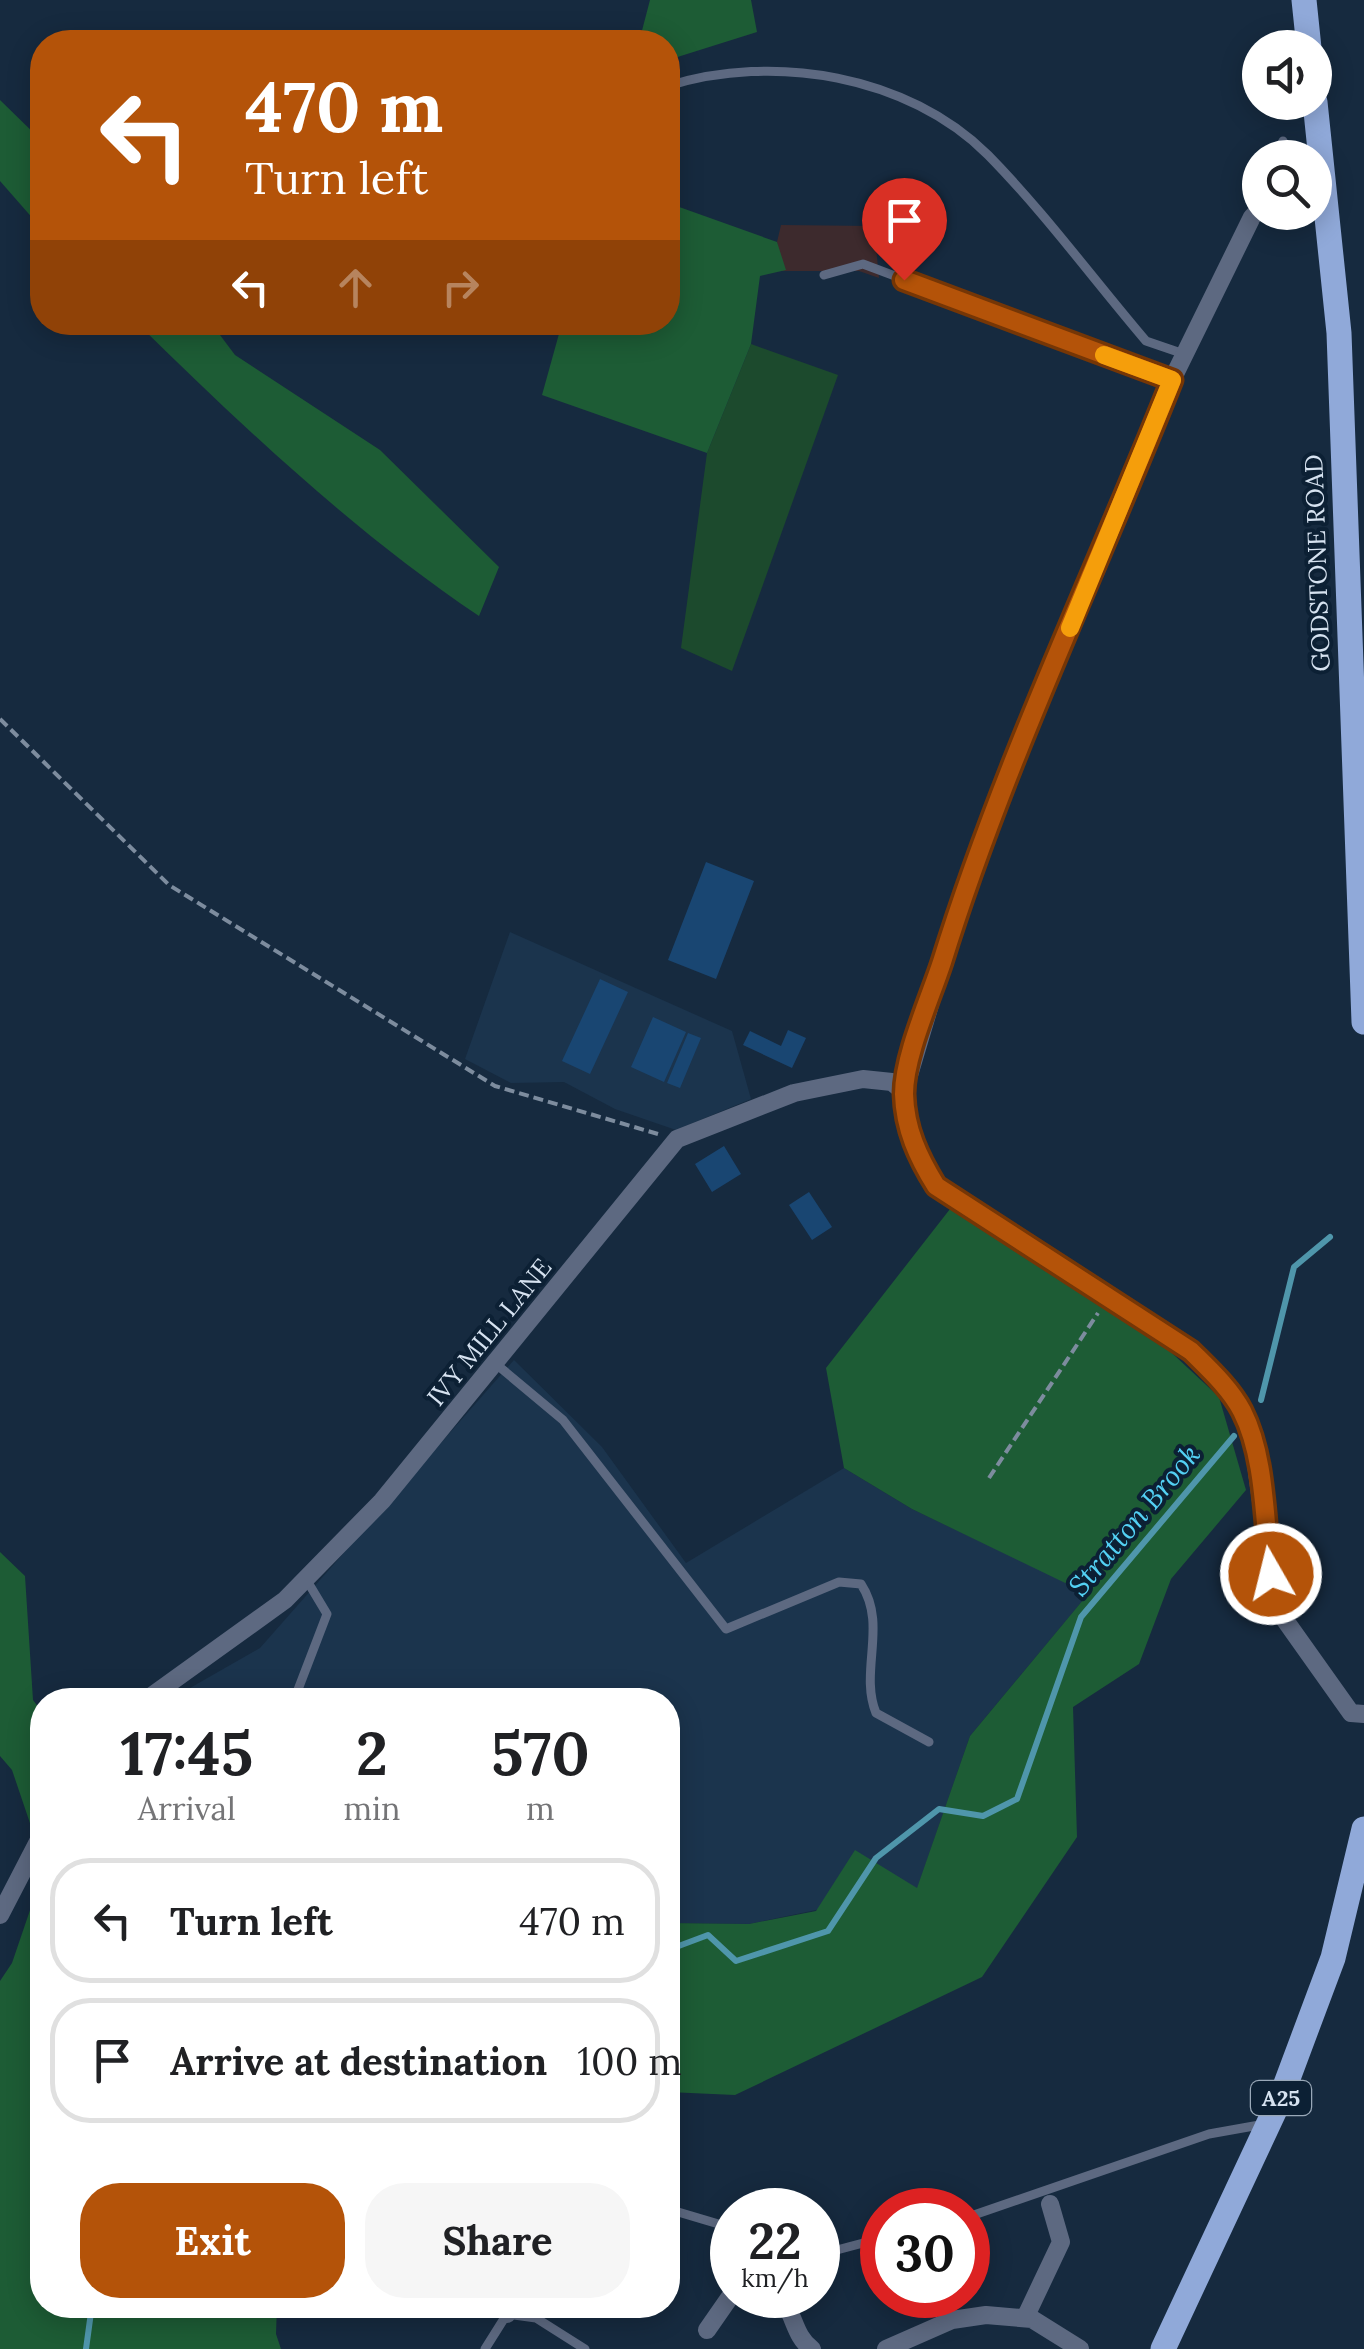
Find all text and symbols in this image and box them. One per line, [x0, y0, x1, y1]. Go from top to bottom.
map controls [1242, 30, 1332, 230]
button: sound [1242, 30, 1332, 120]
text: 470 m [245, 62, 443, 151]
icon: left [80, 70, 210, 200]
button: search [1242, 140, 1332, 230]
text: Turn left [245, 149, 428, 206]
pin [862, 178, 947, 281]
icon: arrive [877, 193, 932, 248]
icon: left [223, 260, 278, 315]
icon: ahead [328, 260, 383, 315]
icon: right [433, 260, 488, 315]
street label: GODSTONE ROAD [1297, 454, 1337, 672]
street label: IVY MILL LANE [420, 1252, 558, 1412]
water label: Stratton Brook [1060, 1437, 1208, 1603]
position arrow [1219, 1522, 1323, 1626]
text: 17:45 [120, 1715, 253, 1791]
text: 2 [356, 1715, 388, 1791]
text: 570 [491, 1715, 590, 1791]
text: Arrival [138, 1788, 236, 1829]
text: min [343, 1788, 401, 1829]
text: m [526, 1788, 555, 1829]
icon: left [85, 1893, 140, 1948]
text: Turn left [170, 1897, 333, 1945]
text: 470 m [519, 1897, 625, 1945]
icon: arrive [85, 2033, 140, 2088]
text: Arrive at destination [170, 2037, 547, 2085]
text: 100 m [577, 2037, 682, 2085]
road number: A25 [1251, 2081, 1311, 2115]
button: Exit [80, 2183, 345, 2298]
button: Share [365, 2183, 630, 2298]
speed limit sign: 30 [860, 2188, 990, 2318]
text: 22 [748, 2209, 802, 2273]
text: km/h [741, 2262, 809, 2294]

